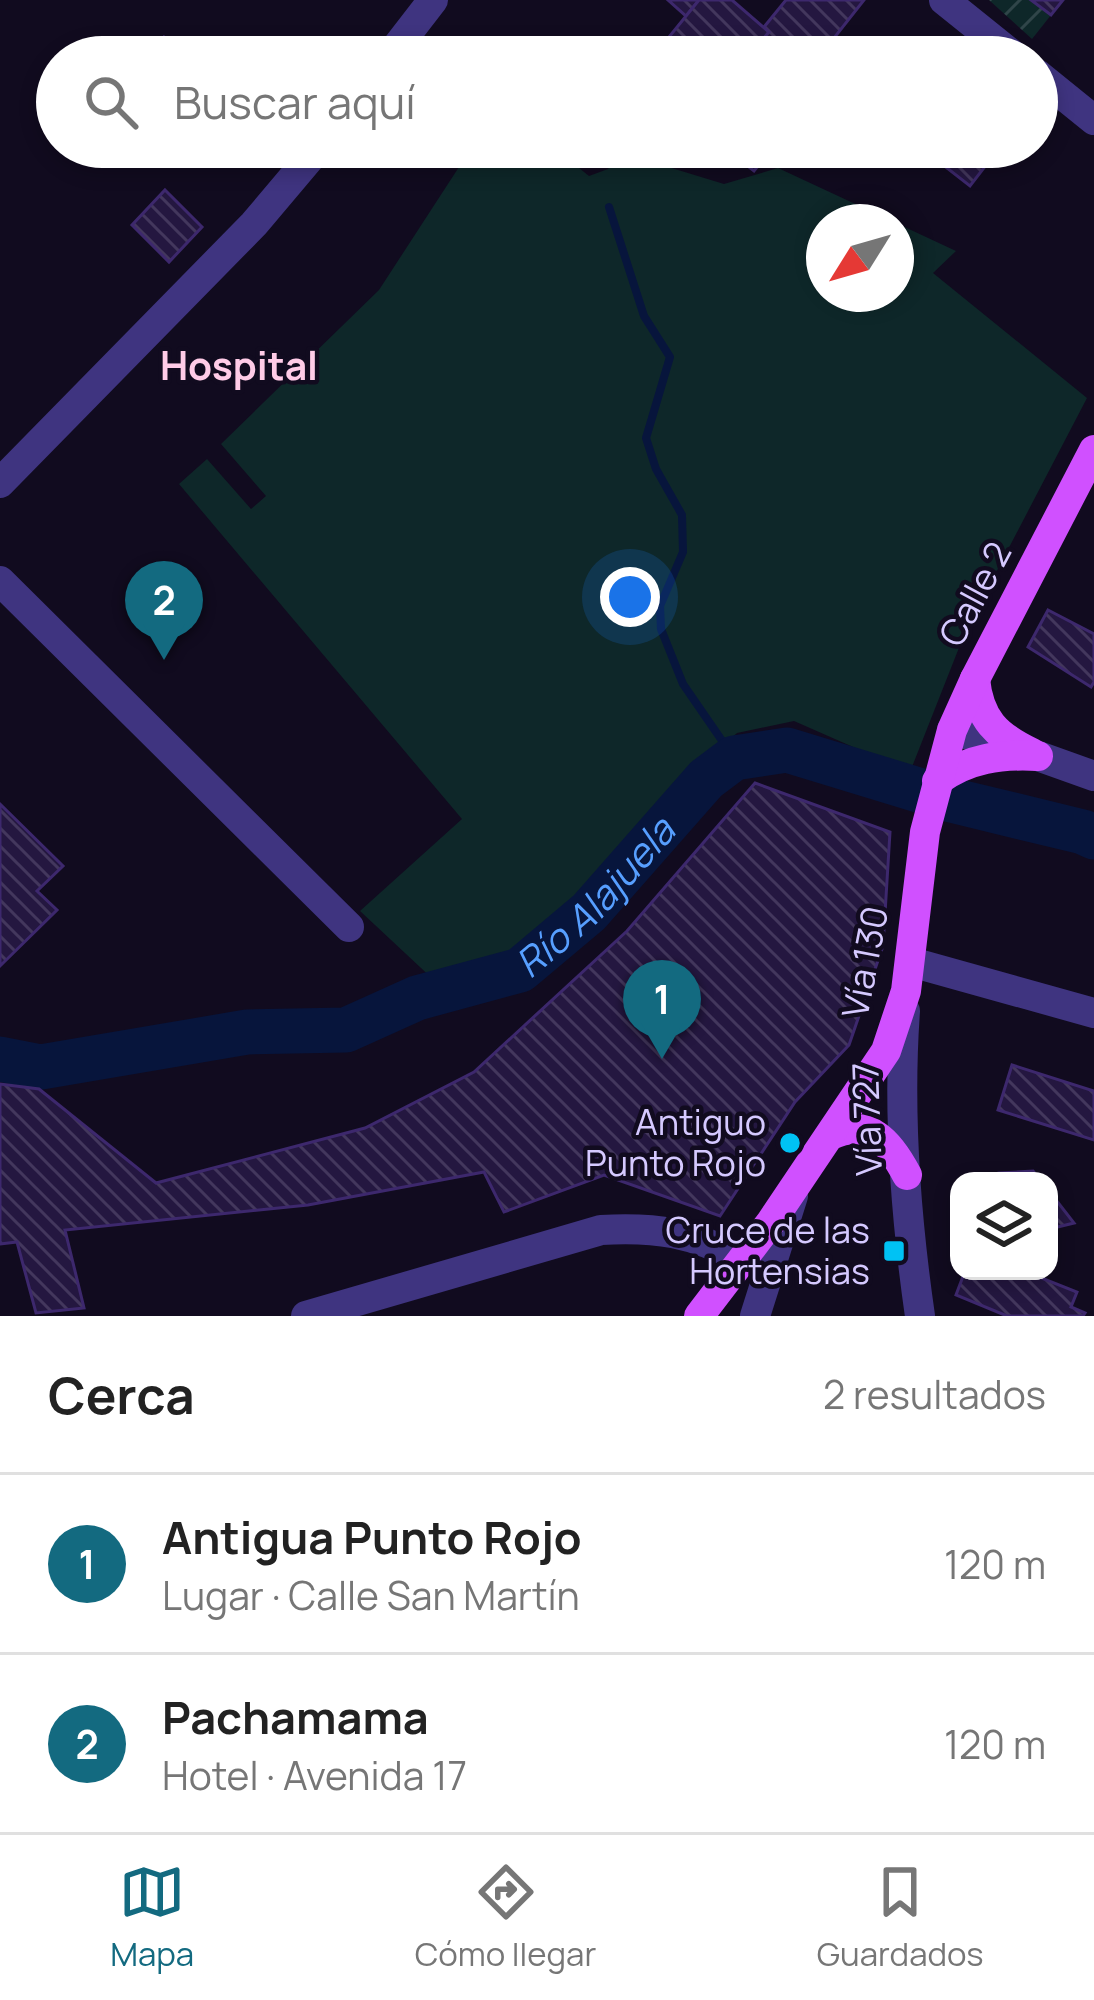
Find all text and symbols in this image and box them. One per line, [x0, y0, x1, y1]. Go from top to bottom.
search box [36, 36, 1058, 168]
icon: search [78, 69, 144, 135]
text: Buscar aquí [174, 71, 416, 133]
north arrow [806, 204, 914, 312]
district label: Hospital [160, 338, 318, 392]
street label: Calle 2 [927, 533, 1022, 654]
pin: 2 [125, 561, 203, 660]
your location [600, 567, 660, 627]
water label: Río Alajuela [503, 803, 688, 989]
street label: Vía 130 [830, 902, 899, 1022]
pin: 1 [623, 960, 701, 1059]
street label: Vía 727 [840, 1062, 893, 1176]
place label: Antiguo Punto Rojo [585, 1097, 766, 1187]
marker: Antiguo Punto Rojo [777, 1130, 803, 1156]
map controls [950, 1172, 1058, 1280]
button: layers [950, 1172, 1058, 1280]
place label: Cruce de las Hortensias [665, 1205, 870, 1295]
marker: Cruce de las Hortensias [881, 1238, 907, 1264]
text: Cerca [48, 1360, 195, 1429]
text: 2 resultados [823, 1367, 1046, 1421]
text: Antigua Punto Rojo [162, 1506, 582, 1568]
text: 1 [78, 1537, 96, 1591]
text: 120 m [944, 1537, 1046, 1591]
text: Lugar · Calle San Martín [162, 1568, 580, 1622]
text: Pachamama [162, 1686, 429, 1748]
text: 2 [75, 1717, 99, 1771]
text: 120 m [944, 1717, 1046, 1771]
text: Hotel · Avenida 17 [162, 1748, 467, 1802]
tab: Mapa [110, 1859, 194, 1976]
tab: Cómo llegar [415, 1859, 596, 1976]
tab: Guardados [817, 1859, 984, 1976]

